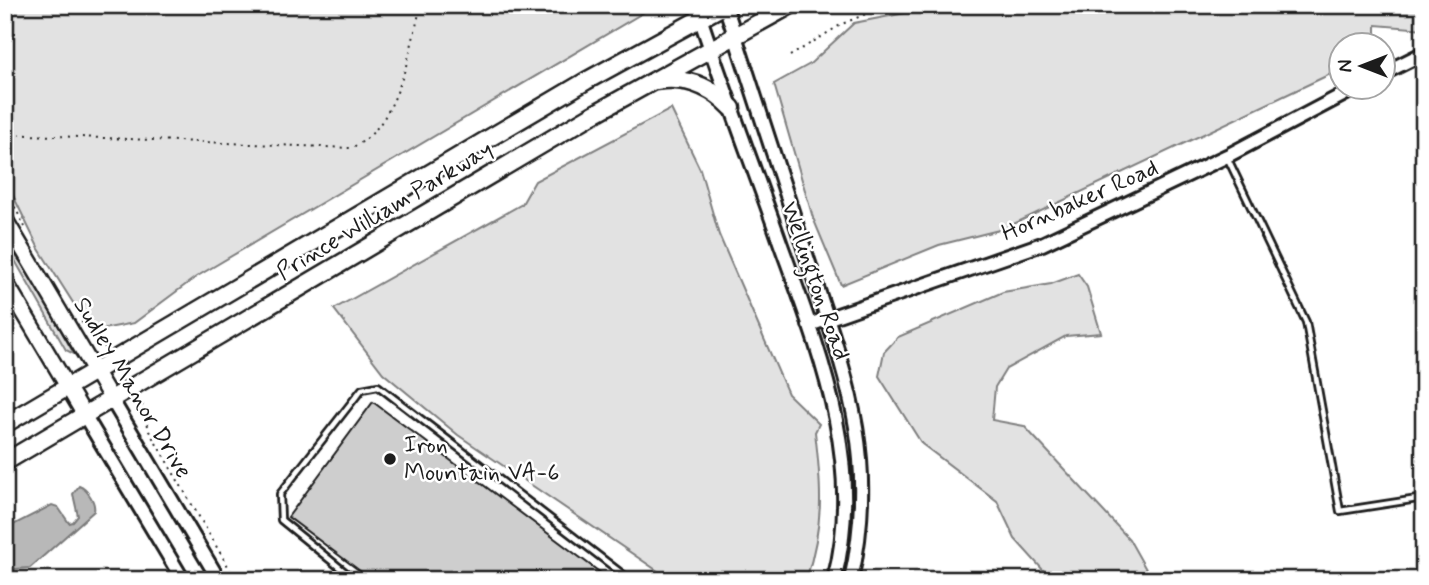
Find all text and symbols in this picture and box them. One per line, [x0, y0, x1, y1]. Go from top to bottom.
north arrow [1328, 32, 1398, 102]
text: N [1334, 60, 1359, 72]
street label: Prince William Parkway [271, 134, 499, 288]
street label: Hornbaker Road [997, 153, 1163, 249]
street label: Wellington Road [771, 198, 857, 365]
street label: Sudley Manor Drive [66, 292, 198, 484]
place label: Iron Mountain VA-6 [404, 430, 559, 489]
marker: Iron Mountain VA-6 [382, 451, 398, 467]

